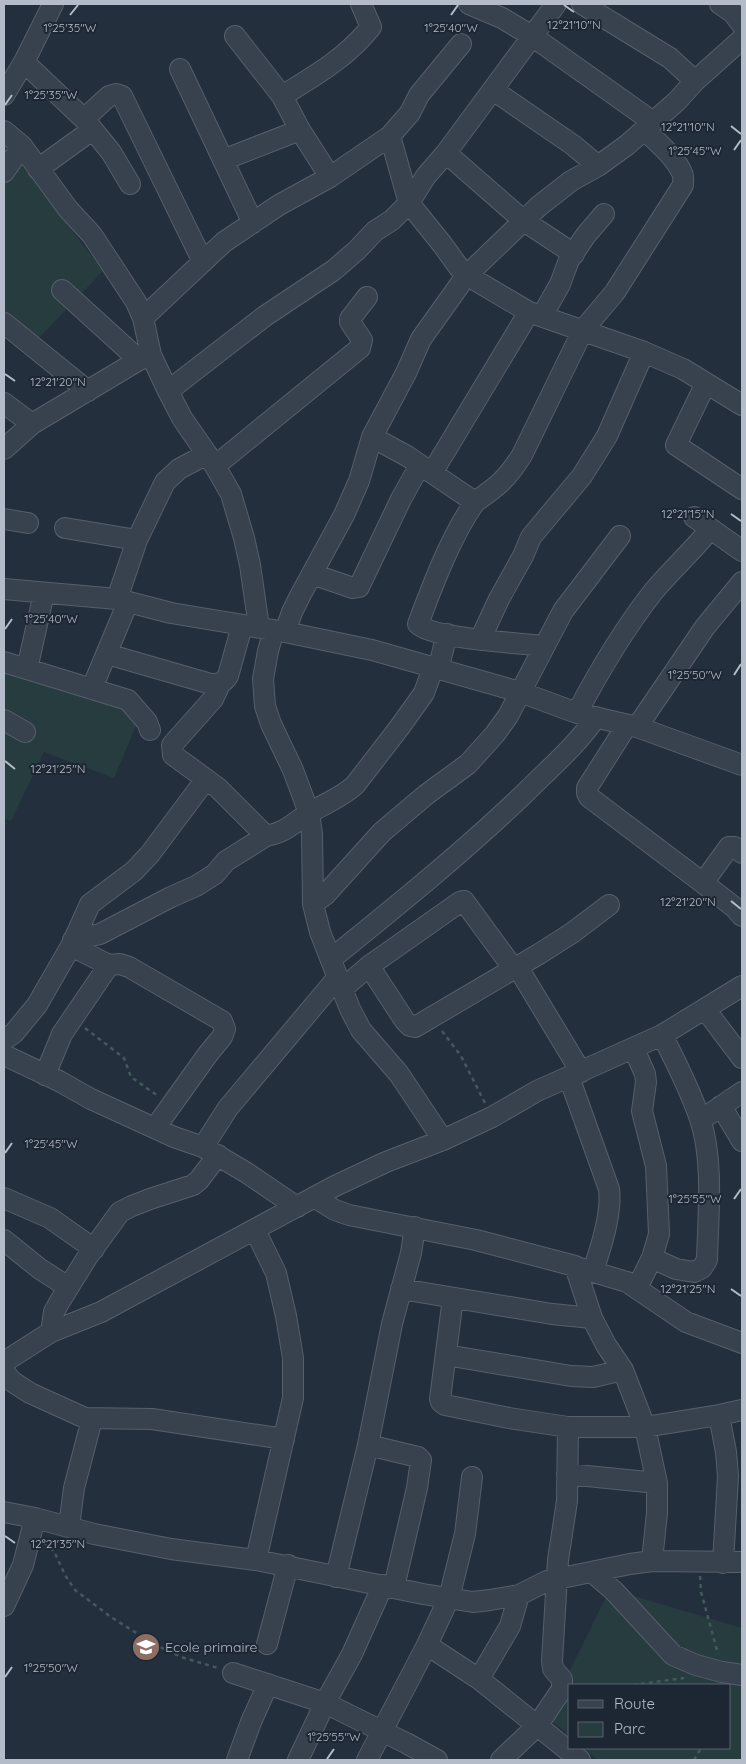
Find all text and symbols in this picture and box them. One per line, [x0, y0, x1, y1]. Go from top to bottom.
text: 12°21'10"N [547, 17, 601, 32]
text: 1°25'35"W [44, 20, 97, 35]
text: 1°25'40"W [424, 20, 478, 35]
text: 1°25'35"W [25, 87, 78, 102]
text: 12°21'10"N [661, 119, 715, 134]
text: 1°25'45"W [668, 143, 722, 158]
text: 12°21'20"N [30, 374, 86, 389]
text: 12°21'15"N [662, 506, 714, 521]
text: 1°25'40"W [24, 611, 78, 626]
text: 1°25'50"W [668, 667, 722, 682]
text: 12°21'25"N [31, 761, 86, 776]
text: 12°21'20"N [660, 894, 716, 909]
text: 1°25'45"W [24, 1136, 78, 1151]
text: 1°25'55"W [668, 1191, 722, 1206]
text: 12°21'25"N [661, 1281, 716, 1296]
text: 12°21'35"N [31, 1536, 85, 1551]
school or university icon: Ecole primaire [131, 1632, 161, 1662]
place label: Ecole primaire [165, 1638, 258, 1656]
text: 1°25'50"W [24, 1660, 78, 1675]
legend [568, 1684, 731, 1749]
text: Route [614, 1694, 655, 1713]
text: Parc [614, 1719, 645, 1738]
text: 1°25'55"W [307, 1729, 361, 1744]

